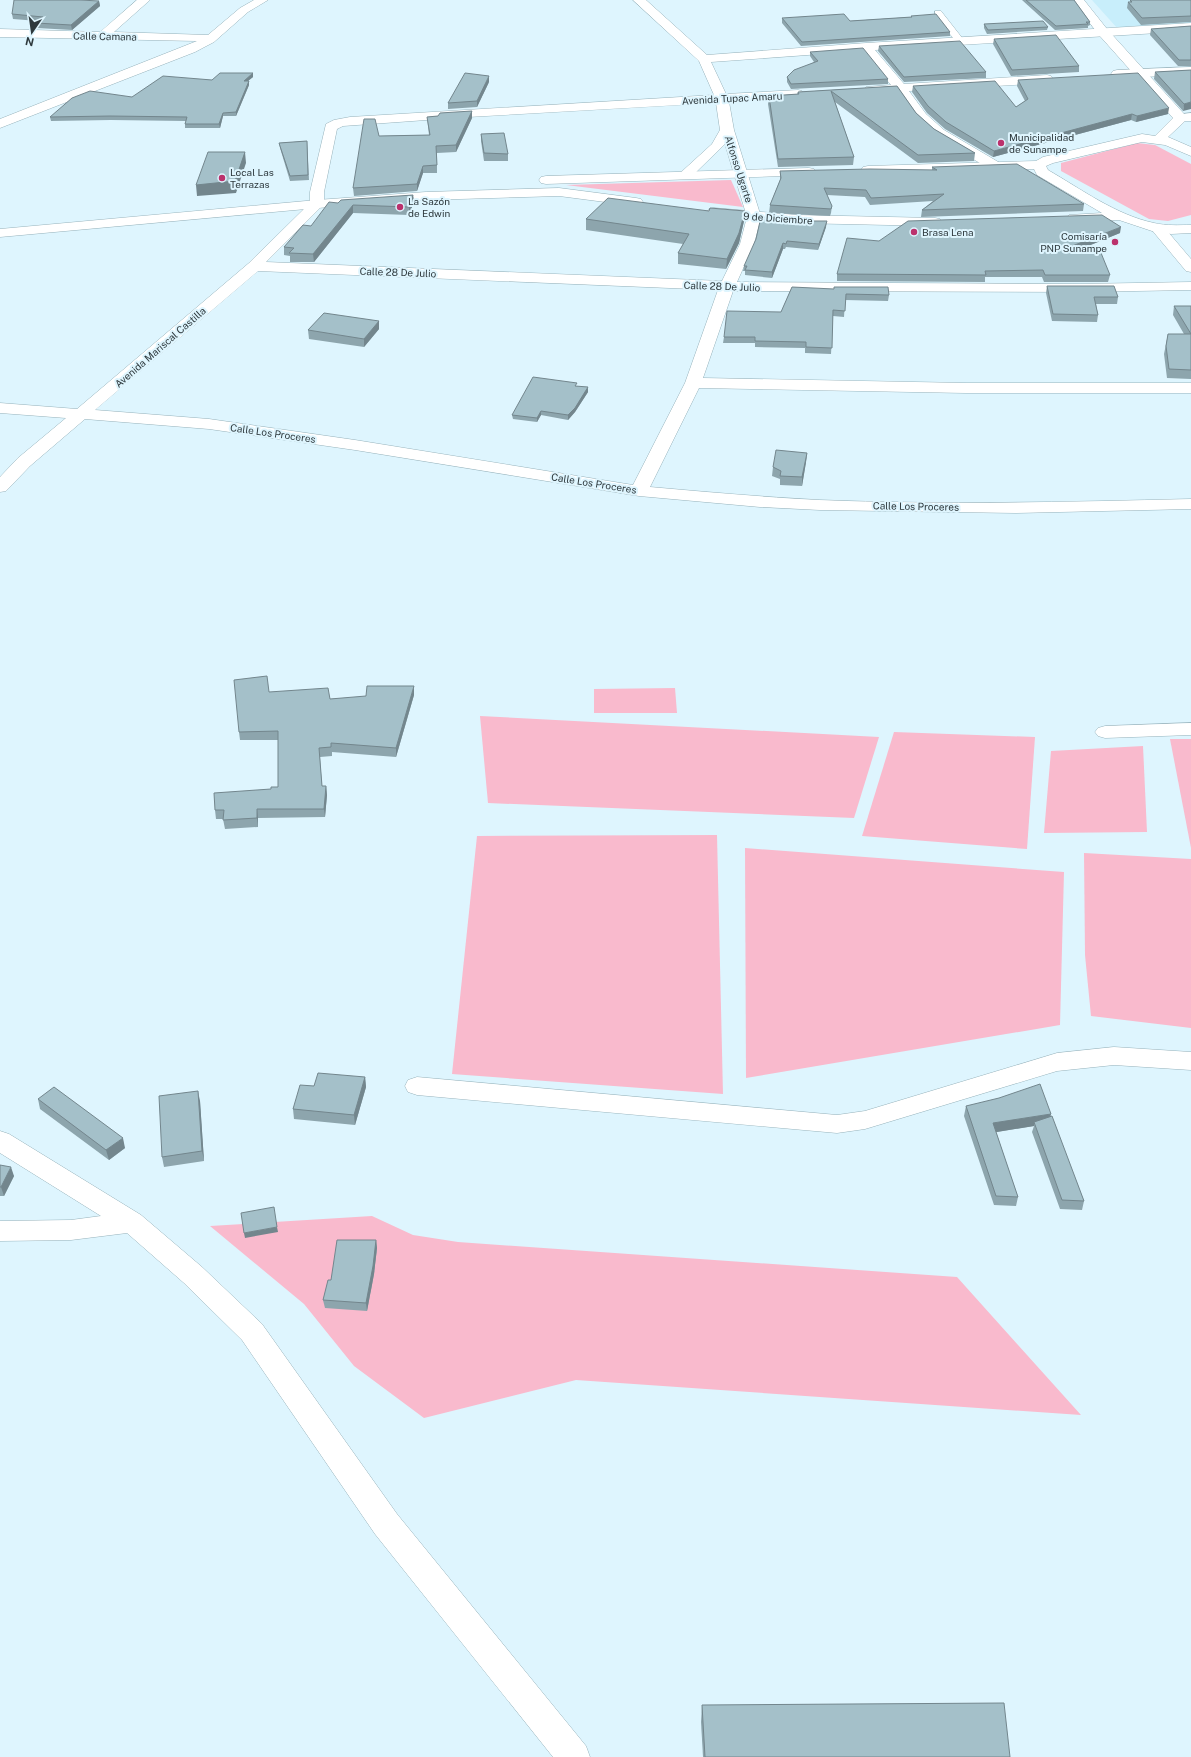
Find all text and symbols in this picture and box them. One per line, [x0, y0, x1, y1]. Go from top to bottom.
north arrow [12, 12, 52, 52]
street label: Calle Camana [73, 29, 137, 43]
text: N [24, 35, 35, 49]
street label: Avenida Tupac Amaru [681, 89, 783, 107]
place label: Municipalidad de Sunampe [1009, 131, 1074, 155]
street label: Alfonso Ugarte [723, 134, 756, 204]
marker: Municipalidad de Sunampe [996, 138, 1006, 148]
place label: Local Las Terrazas [230, 166, 274, 190]
marker: Local Las Terrazas [217, 173, 227, 183]
place label: La Sazón de Edwin [408, 195, 450, 219]
marker: La Sazón de Edwin [395, 202, 405, 212]
street label: 9 de Diciembre [743, 210, 813, 226]
place label: Brasa Lena [922, 226, 973, 238]
marker: Brasa Lena [909, 227, 919, 237]
place label: Comisaría PNP Sunampe [1040, 230, 1107, 254]
marker: Comisaría PNP Sunampe [1110, 237, 1120, 247]
street label: Calle 28 De Julio [359, 265, 437, 279]
street label: Calle 28 De Julio [683, 279, 761, 293]
street label: Avenida Mariscal Castilla [112, 304, 208, 390]
street label: Calle Los Proceres [230, 421, 316, 445]
street label: Calle Los Proceres [551, 470, 637, 496]
street label: Calle Los Proceres [873, 499, 959, 513]

